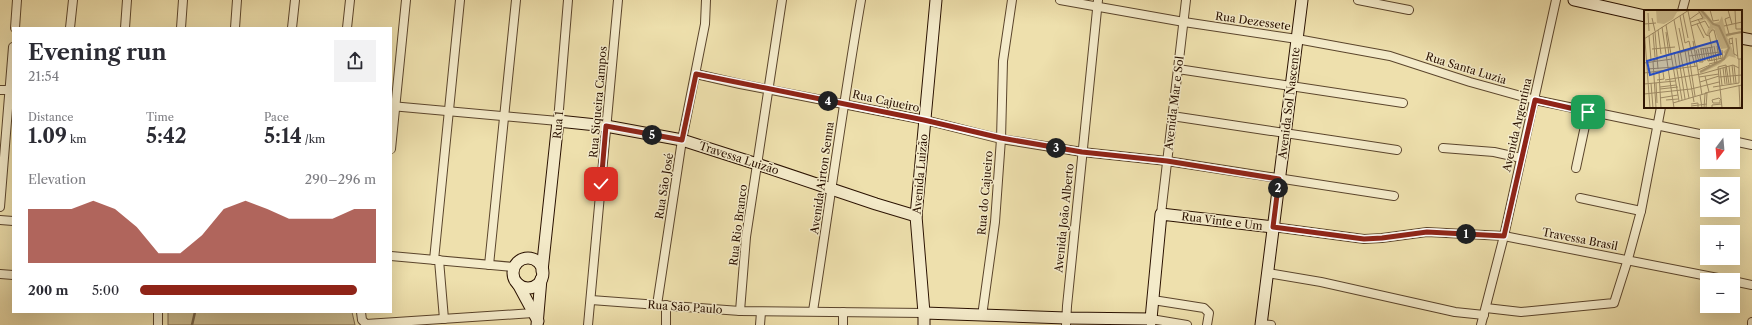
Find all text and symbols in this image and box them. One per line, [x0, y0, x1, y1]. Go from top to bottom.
street label: Rua Dezessete [1214, 9, 1292, 33]
inset map [1644, 10, 1742, 108]
text: Evening run [28, 39, 167, 66]
button: share [334, 40, 376, 82]
street label: Rua Siqueira Campos [586, 45, 610, 159]
street label: Avenida Sol Nascente [1275, 46, 1303, 161]
street label: Rua Santa Luzia [1424, 49, 1508, 87]
street label: Avenida Mar e Sol [1161, 54, 1187, 152]
text: 21:54 [28, 68, 59, 84]
street label: Avenida Argentina [1499, 77, 1535, 174]
street label: Rua Cajueiro [851, 87, 921, 115]
pin: 4 [818, 91, 838, 111]
text: 4 [825, 94, 831, 108]
pin [1571, 95, 1605, 129]
icon: arrive [1577, 101, 1599, 123]
text: Distance [28, 110, 74, 124]
text: Time [146, 110, 174, 124]
text: Pace [264, 110, 289, 124]
street label: Rua 1 [550, 110, 566, 140]
street label: Avenida Airton Senna [807, 121, 837, 236]
text: 1.09 [28, 124, 67, 148]
text: 5:42 [146, 124, 187, 148]
text: 5:14 [264, 124, 302, 148]
pin: 5 [642, 125, 662, 145]
text: 5 [649, 128, 655, 142]
north arrow [1700, 129, 1740, 169]
map controls [1700, 129, 1740, 313]
text: km [67, 132, 87, 146]
text: /km [302, 132, 325, 146]
street label: Avenida Luizão [909, 133, 930, 216]
street label: Travessa Luizão [697, 138, 781, 178]
pin: 3 [1046, 138, 1066, 158]
text: 3 [1053, 141, 1059, 155]
street label: Rua do Cajueiro [974, 150, 996, 236]
street label: Rua São José [652, 152, 676, 220]
street label: Avenida João Alberto [1051, 162, 1077, 274]
pin [584, 167, 618, 201]
text: Elevation [28, 171, 86, 187]
text: 290–296 m [305, 171, 376, 187]
icon: check [590, 173, 612, 195]
button: layers [1700, 177, 1740, 217]
pin: 2 [1268, 178, 1288, 198]
text: 2 [1275, 181, 1281, 195]
street label: Rua Rio Branco [726, 183, 750, 267]
street label: Rua Vinte e Um [1181, 209, 1264, 233]
pin: 1 [1456, 224, 1476, 244]
street label: Travessa Brasil [1541, 225, 1620, 253]
button: + [1700, 225, 1740, 265]
text: 1 [1464, 227, 1468, 241]
button: − [1700, 273, 1740, 313]
text: 200 m [28, 282, 68, 298]
text: 5:00 [92, 282, 119, 298]
street label: Rua São Paulo [647, 297, 723, 317]

